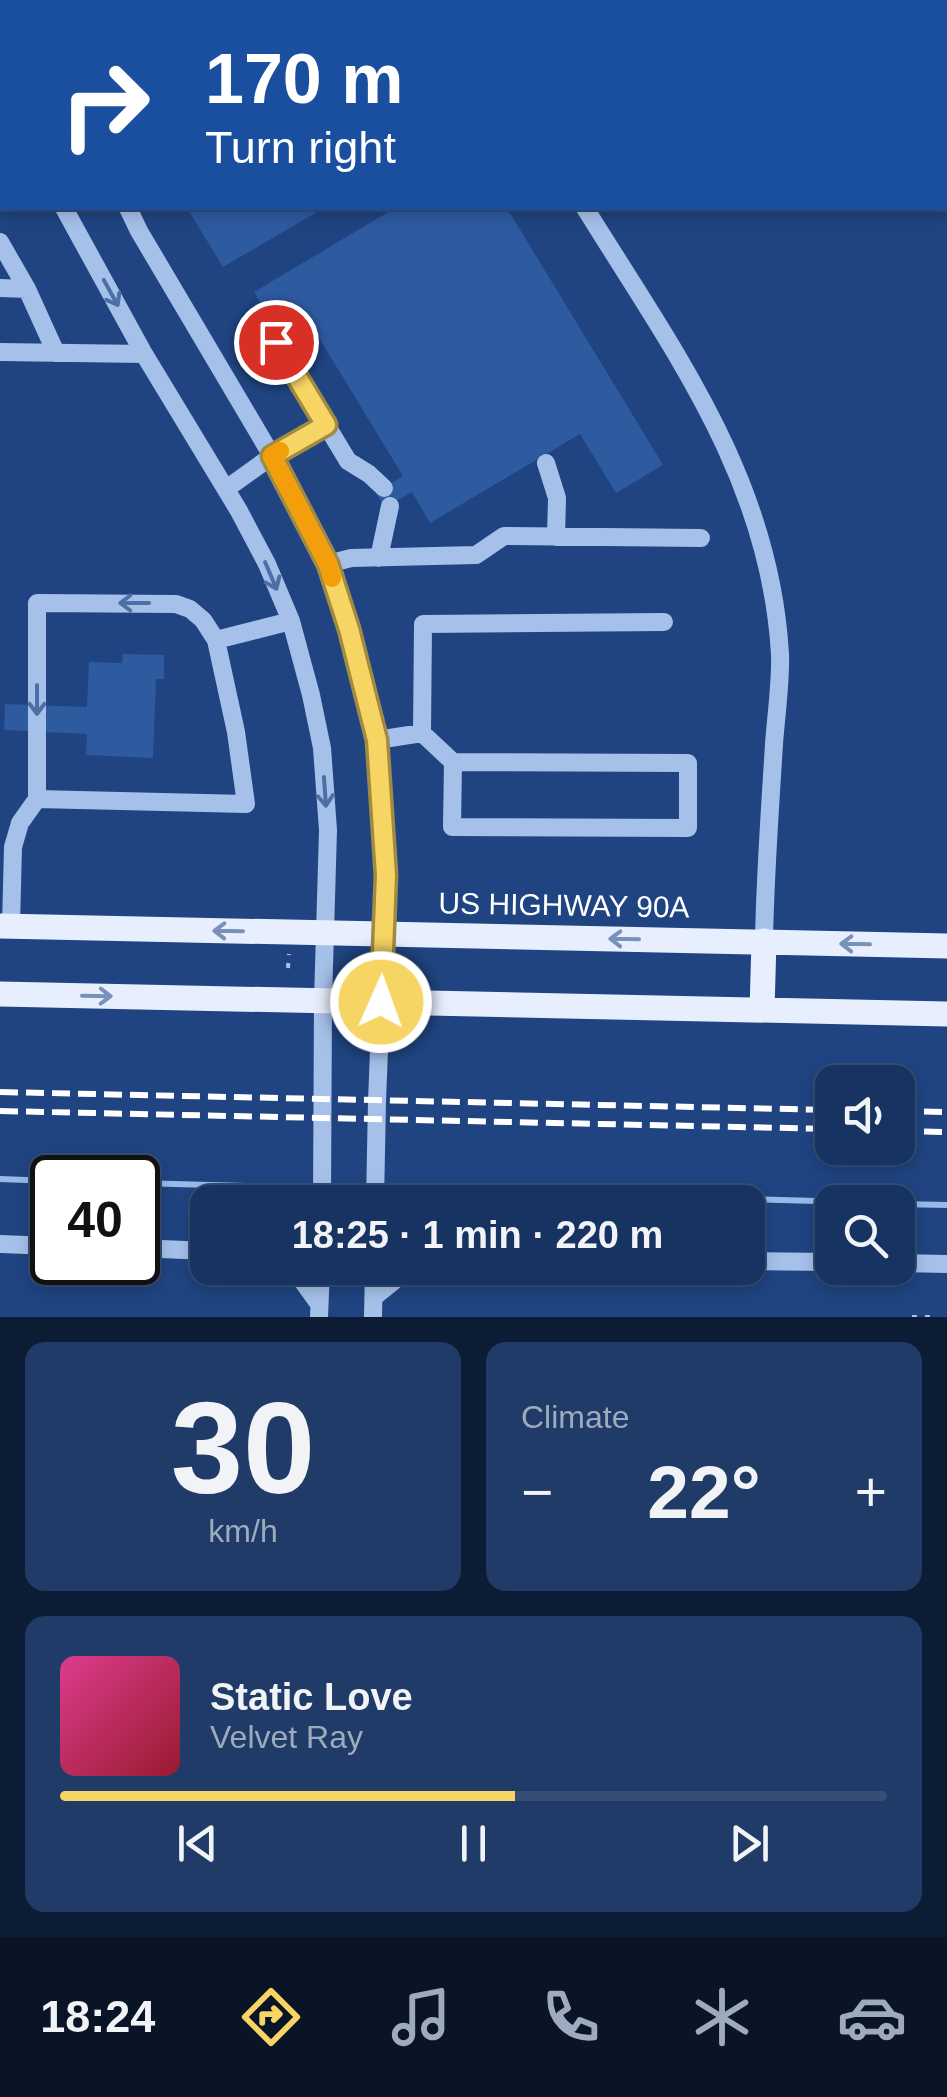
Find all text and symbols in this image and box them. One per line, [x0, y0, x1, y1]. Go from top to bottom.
icon: right [40, 40, 170, 170]
text: 170 m [205, 40, 403, 118]
text: Turn right [205, 122, 396, 173]
one-way arrow [102, 278, 121, 307]
pin [234, 300, 319, 385]
icon: arrive [249, 315, 304, 370]
one-way arrow [263, 560, 281, 590]
one-way arrow [119, 594, 152, 612]
one-way arrow [28, 684, 46, 716]
one-way arrow [315, 775, 334, 807]
street label: US HIGHWAY 90A [438, 886, 690, 924]
one-way arrow [212, 921, 244, 940]
one-way arrow [608, 929, 640, 948]
one-way arrow [840, 934, 872, 953]
position arrow [329, 950, 433, 1054]
one-way arrow [81, 987, 113, 1006]
map controls [815, 1065, 915, 1285]
button: sound [815, 1065, 915, 1165]
speed limit sign: 40 [30, 1155, 160, 1285]
button: search [815, 1185, 915, 1285]
text: 18:25 · 1 min · 220 m [292, 1214, 663, 1256]
text: 30 [171, 1375, 315, 1521]
text: Climate [521, 1399, 629, 1435]
text: 22° [647, 1450, 761, 1534]
text: − [521, 1461, 553, 1523]
text: + [855, 1461, 887, 1523]
text: km/h [208, 1513, 278, 1549]
text: Static Love [210, 1676, 413, 1718]
text: Velvet Ray [210, 1719, 363, 1755]
icon: previous [170, 1816, 225, 1871]
icon: pause [446, 1816, 501, 1871]
icon: next [722, 1816, 777, 1871]
icon: directions [236, 1982, 306, 2052]
icon: music [386, 1982, 456, 2052]
icon: phone [536, 1982, 606, 2052]
icon: climate [687, 1982, 757, 2052]
icon: car [837, 1982, 907, 2052]
text: 18:24 [40, 1991, 155, 2042]

